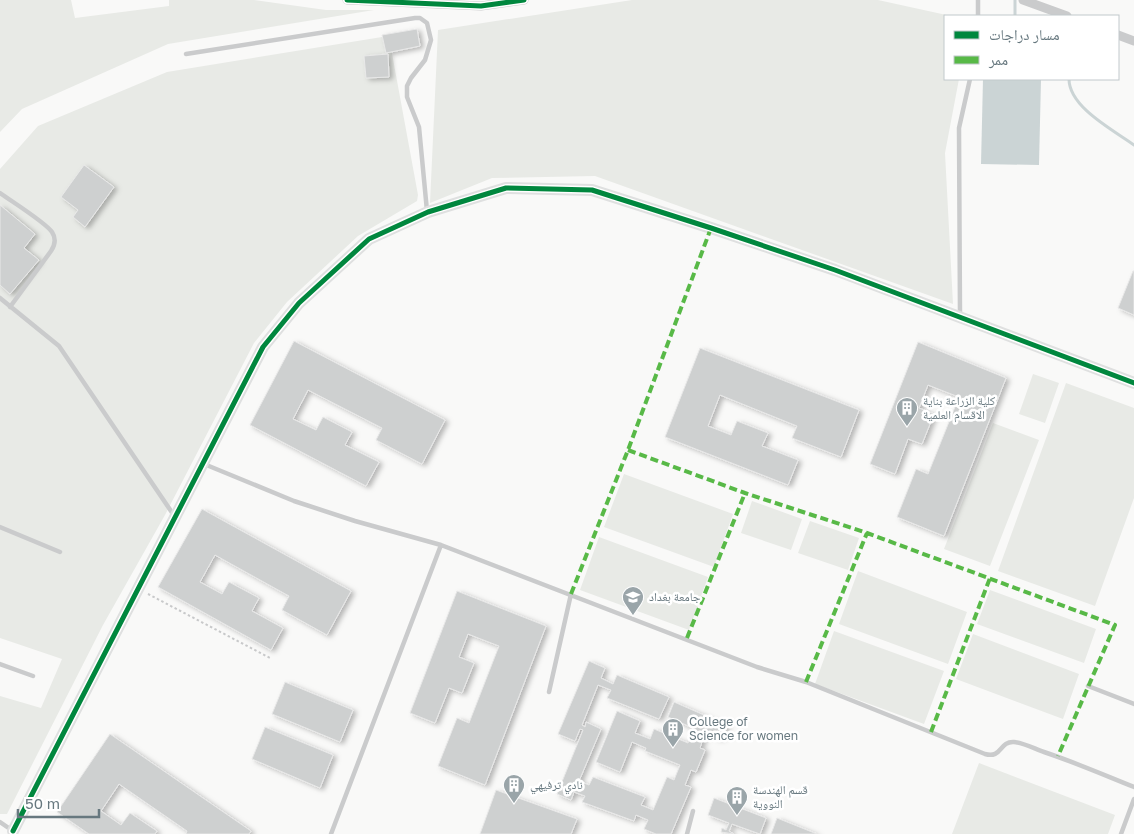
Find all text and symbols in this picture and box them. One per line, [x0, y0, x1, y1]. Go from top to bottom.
legend [944, 15, 1119, 80]
text: مسار دراجات [989, 25, 1060, 44]
text: ممر [988, 50, 1008, 69]
place label: كلية الزراعة بناية الاقسام العلمية [923, 393, 995, 423]
building icon: كلية الزراعة بناية الاقسام العلمية [895, 396, 919, 427]
school or university icon: جامعة بغداد [621, 585, 645, 616]
place label: جامعة بغداد [649, 589, 701, 604]
place label: College of Science for women [689, 714, 798, 743]
building icon: College of Science for women [661, 717, 685, 748]
building icon: نادي ترفيهي [502, 773, 526, 804]
place label: نادي ترفيهي [530, 777, 583, 795]
place label: قسم الهندسة النووية [753, 782, 808, 811]
building icon: قسم الهندسة النووية [725, 785, 749, 816]
scale bar [18, 786, 99, 818]
text: 50 m [25, 794, 60, 812]

